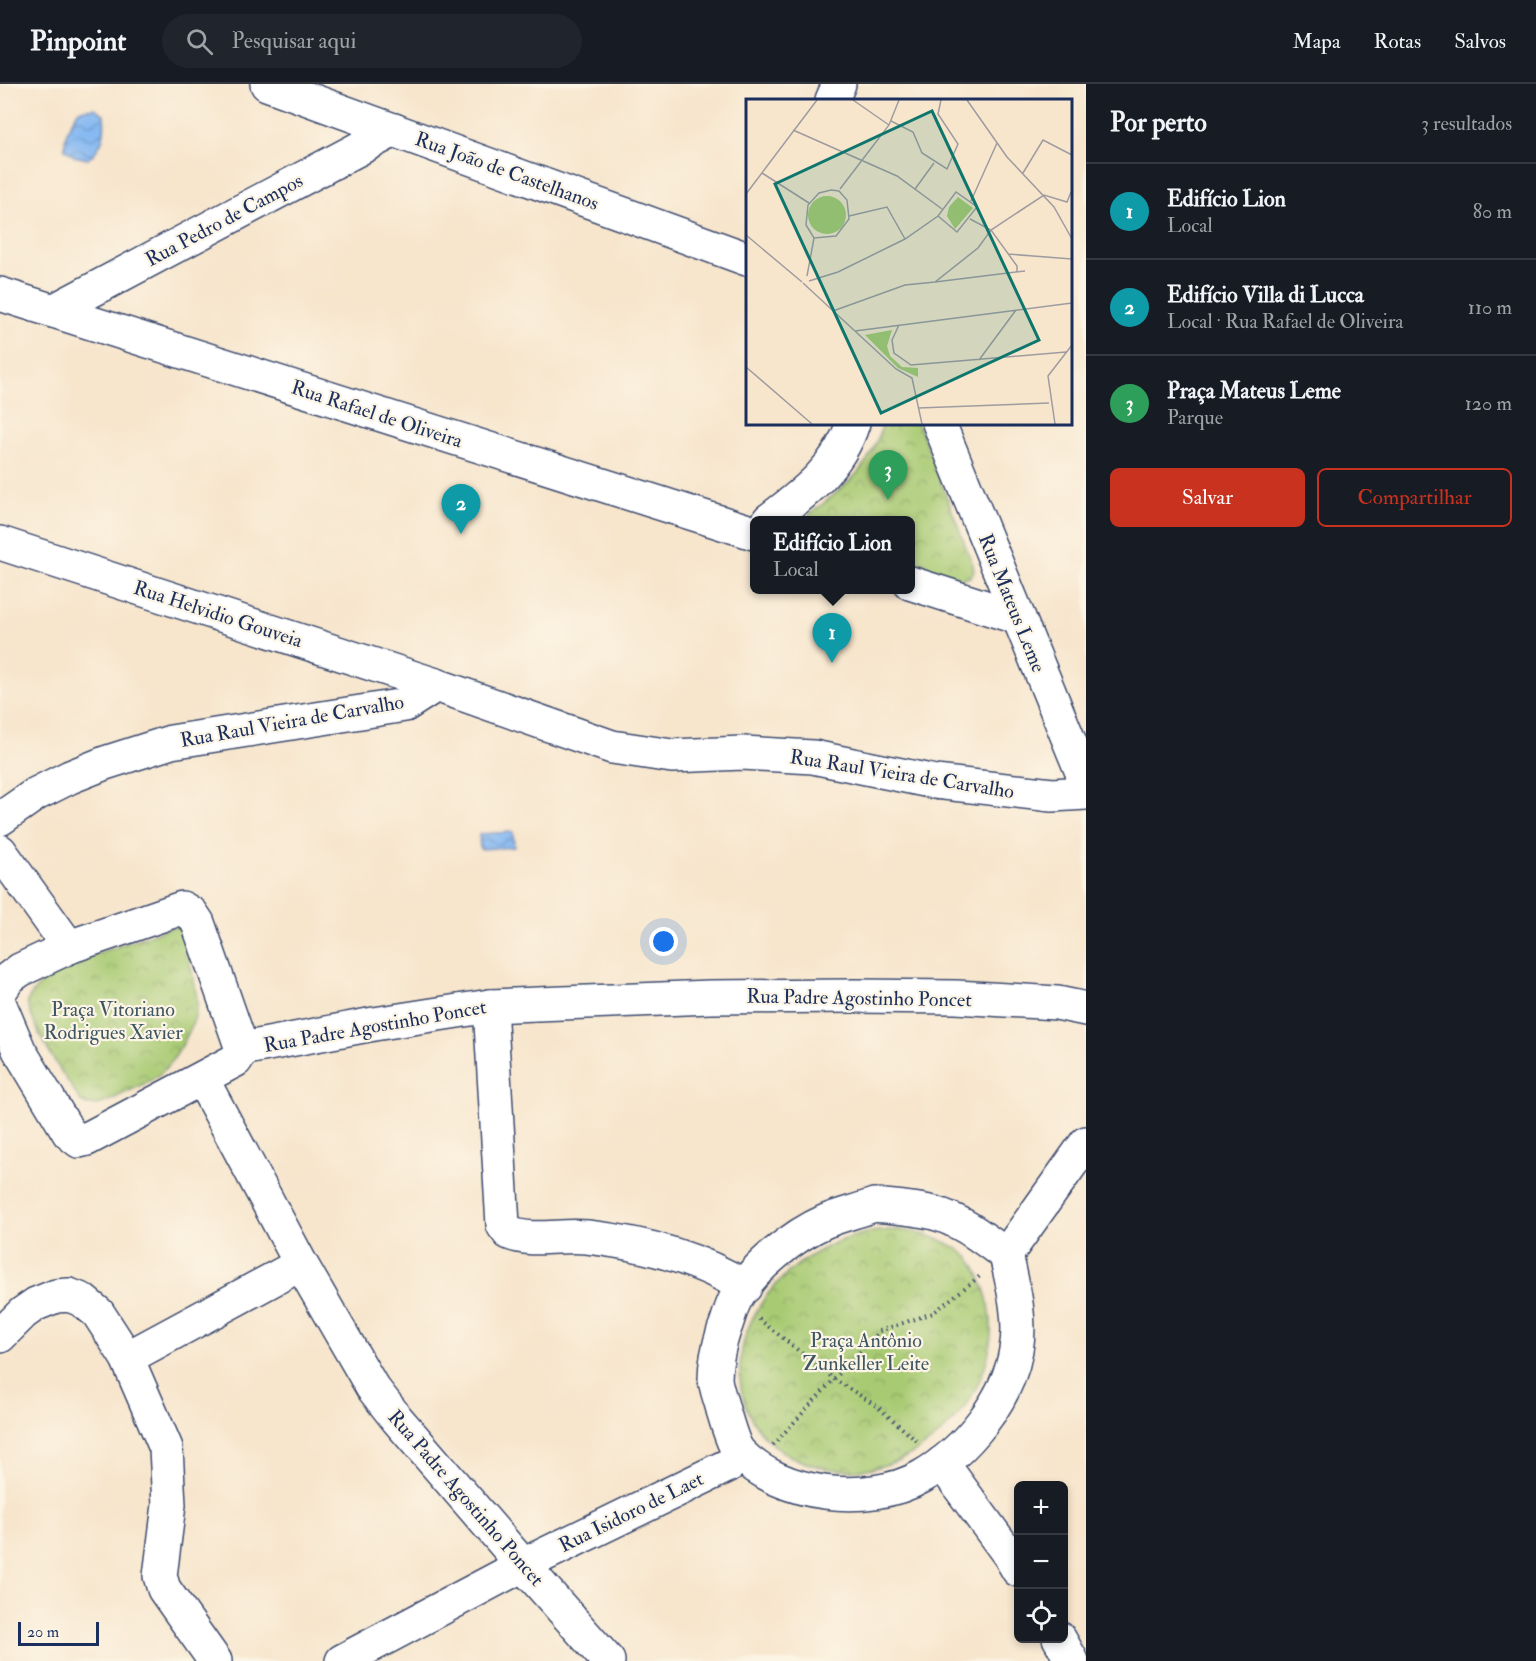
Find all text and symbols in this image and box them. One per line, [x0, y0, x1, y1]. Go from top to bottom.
search box [162, 14, 582, 68]
text: Pinpoint [30, 24, 126, 59]
icon: search [183, 25, 216, 58]
text: Pesquisar aqui [231, 27, 356, 55]
text: Mapa [1293, 28, 1341, 55]
text: Rotas [1374, 28, 1421, 55]
text: Salvos [1454, 28, 1506, 55]
inset map [746, 99, 1071, 424]
text: Por perto [1110, 107, 1207, 139]
text: 3 resultados [1421, 111, 1512, 136]
street label: Rua João de Castelhanos [412, 126, 602, 216]
street label: Rua Pedro de Campos [141, 168, 308, 273]
text: Edifício Lion [1167, 185, 1286, 213]
text: 1 [1126, 199, 1133, 224]
text: 80 m [1473, 199, 1512, 224]
text: Local [1167, 213, 1213, 238]
text: Edifício Villa di Lucca [1167, 281, 1364, 309]
text: 2 [1124, 295, 1135, 320]
text: 110 m [1468, 295, 1512, 320]
text: Local · Rua Rafael de Oliveira [1167, 309, 1404, 334]
street label: Rua Rafael de Oliveira [288, 375, 467, 454]
text: Praça Mateus Leme [1167, 377, 1341, 405]
text: 3 [1126, 391, 1133, 416]
text: 120 m [1465, 391, 1512, 416]
text: Parque [1167, 405, 1223, 430]
pin: 3 [868, 450, 908, 500]
button: Salvar [1110, 468, 1305, 527]
button: Compartilhar [1317, 468, 1512, 527]
pin: 2 [442, 484, 480, 534]
popup [750, 516, 915, 594]
text: Edifício Lion [773, 529, 892, 557]
street label: Rua Mateus Leme [973, 530, 1051, 676]
text: Local [773, 557, 819, 582]
street label: Rua Helvidio Gouveia [130, 575, 306, 653]
pin: 1 [812, 614, 852, 663]
street label: Rua Raul Vieira de Carvalho [178, 689, 406, 753]
street label: Rua Raul Vieira de Carvalho [788, 744, 1016, 804]
your location [649, 927, 678, 956]
street label: Rua Padre Agostinho Poncet [746, 984, 972, 1012]
street label: Rua Padre Agostinho Poncet [262, 994, 489, 1058]
park label: Praça Vitoriano Rodrigues Xavier [43, 997, 183, 1045]
park label: Praça Antônio Zunkeller Leite [803, 1328, 929, 1376]
street label: Rua Padre Agostinho Poncet [383, 1405, 550, 1592]
street label: Rua Isidoro de Laet [555, 1466, 708, 1558]
map controls [1014, 1481, 1068, 1643]
button: + [1014, 1481, 1068, 1535]
button: − [1014, 1535, 1068, 1589]
button: locate [1014, 1589, 1068, 1643]
scale bar [18, 1619, 99, 1646]
text: 20 m [27, 1622, 59, 1642]

